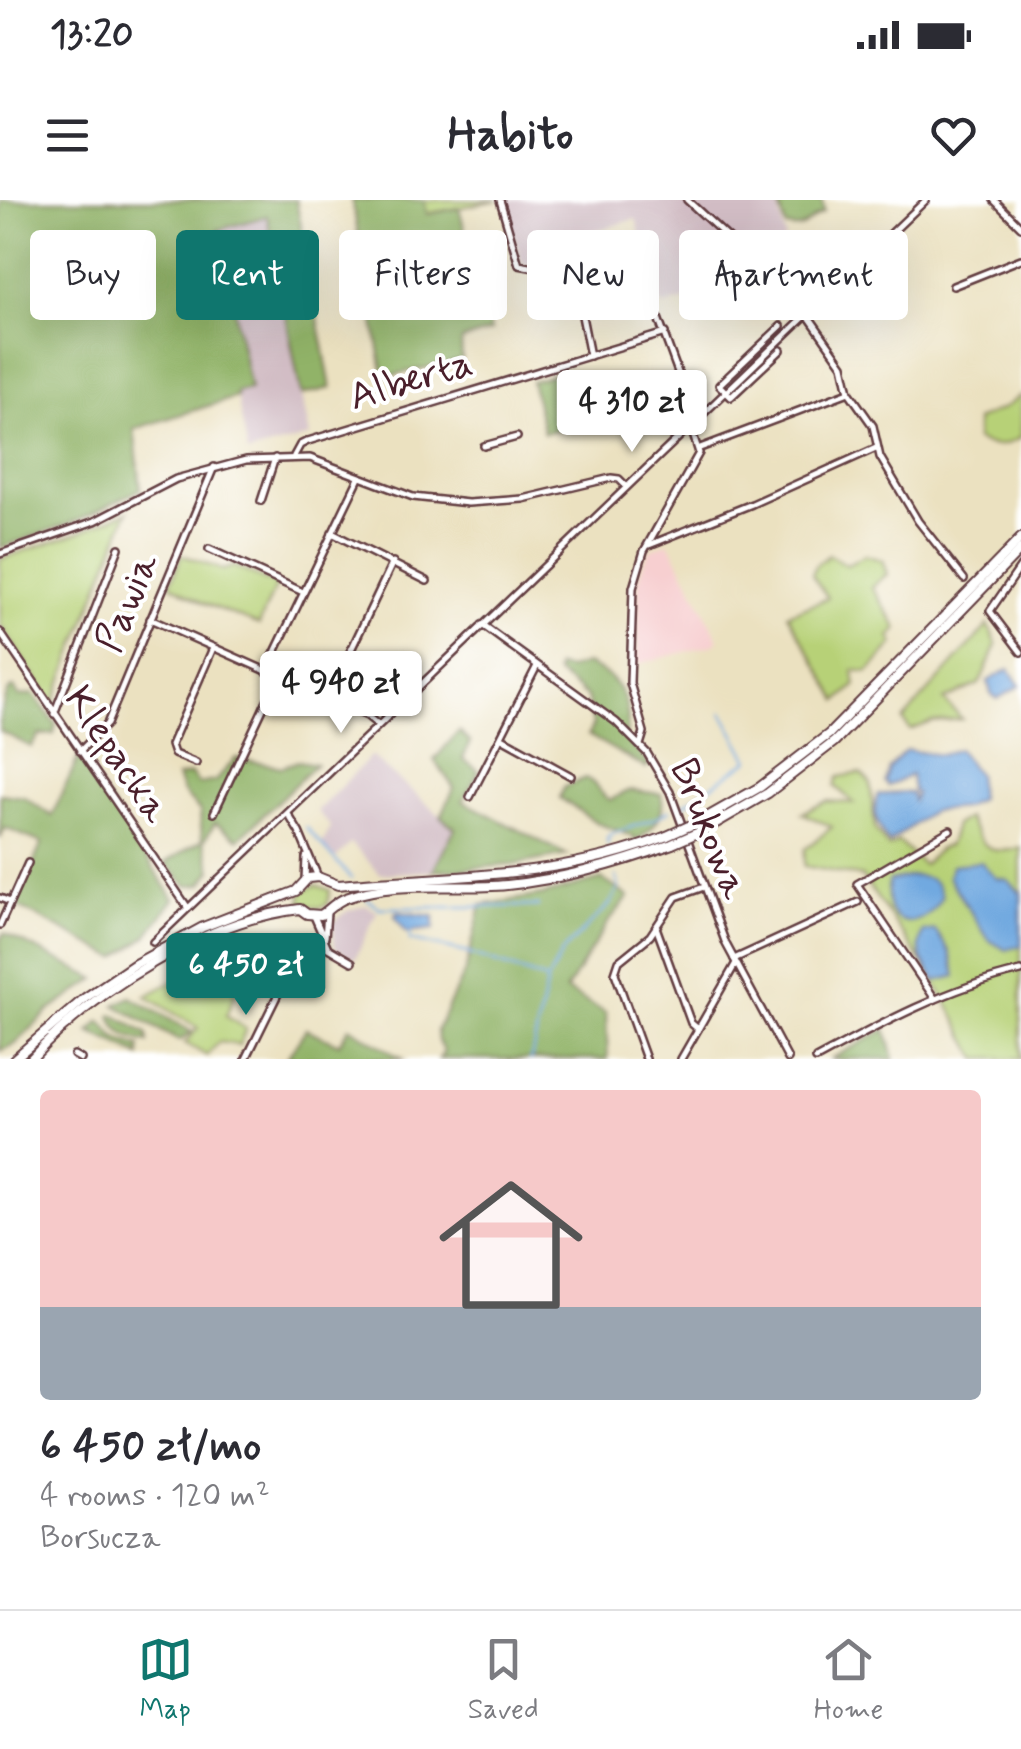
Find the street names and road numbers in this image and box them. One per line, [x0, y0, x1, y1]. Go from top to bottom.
street label: Alberta [343, 338, 479, 424]
street label: Pawia [84, 545, 172, 660]
street label: Klepacka [51, 677, 181, 834]
street label: Brukowa [656, 751, 760, 908]

